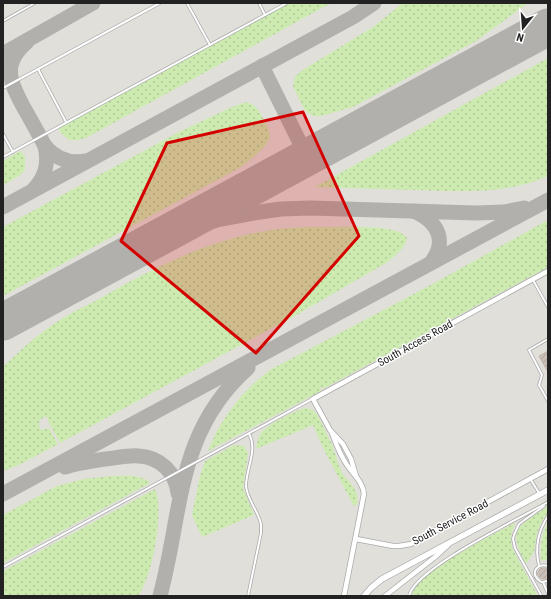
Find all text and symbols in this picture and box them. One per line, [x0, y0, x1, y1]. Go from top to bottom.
north arrow [503, 8, 543, 48]
text: N [515, 30, 525, 44]
street label: South Access Road [375, 317, 455, 369]
street label: South Service Road [410, 497, 490, 548]

